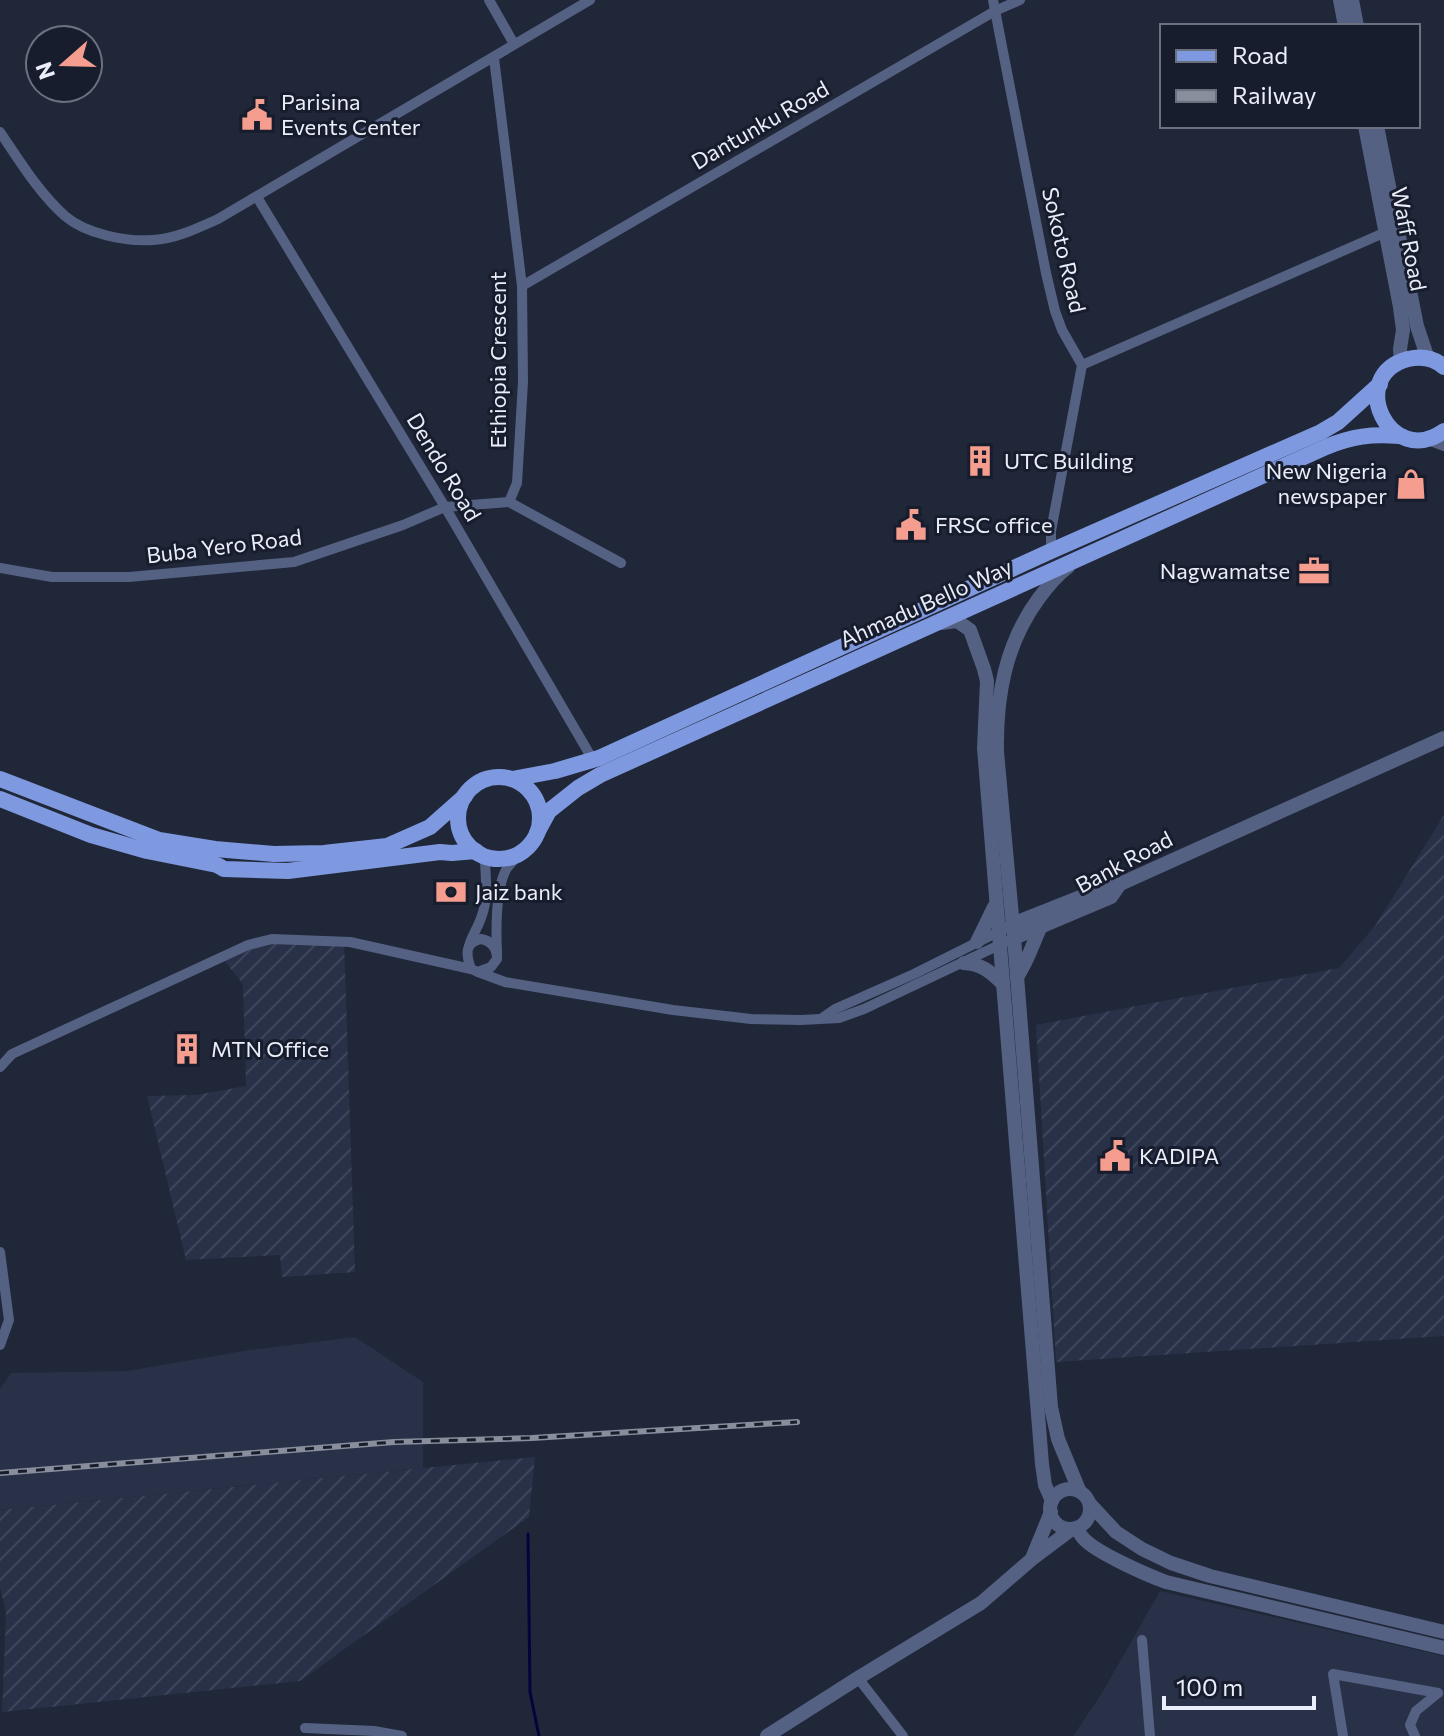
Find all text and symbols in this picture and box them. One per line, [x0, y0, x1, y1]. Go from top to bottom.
north arrow [24, 24, 104, 104]
legend [1160, 24, 1420, 128]
text: Road [1232, 40, 1288, 69]
text: N [29, 59, 60, 83]
street label: Dantunku Road [686, 74, 833, 175]
text: Railway [1232, 80, 1317, 109]
place label: Parisina Events Center [281, 88, 421, 140]
public building icon: Parisina Events Center [240, 98, 274, 132]
street label: Sokoto Road [1037, 184, 1092, 315]
street label: Waff Road [1386, 185, 1433, 293]
street label: Ethiopia Crescent [484, 272, 511, 448]
street label: Dendo Road [401, 408, 487, 526]
building icon: UTC Building [963, 444, 997, 478]
place label: UTC Building [1004, 447, 1133, 474]
place label: New Nigeria newspaper [1266, 457, 1387, 509]
shop icon: New Nigeria newspaper [1394, 467, 1428, 501]
public building icon: FRSC office [894, 508, 928, 542]
place label: FRSC office [935, 511, 1053, 538]
street label: Buba Yero Road [145, 523, 303, 568]
street label: Ahmadu Bello Way [835, 552, 1016, 653]
office icon: Nagwamatse [1297, 554, 1331, 588]
place label: Nagwamatse [1160, 557, 1290, 584]
street label: Bank Road [1071, 825, 1177, 898]
bank icon: Jaiz bank [434, 875, 468, 909]
place label: Jaiz bank [475, 878, 563, 905]
building icon: MTN Office [170, 1032, 204, 1066]
place label: MTN Office [211, 1035, 329, 1062]
public building icon: KADIPA [1098, 1139, 1132, 1173]
place label: KADIPA [1139, 1142, 1219, 1169]
scale bar [1164, 1660, 1314, 1710]
text: 100 m [1176, 1672, 1243, 1701]

